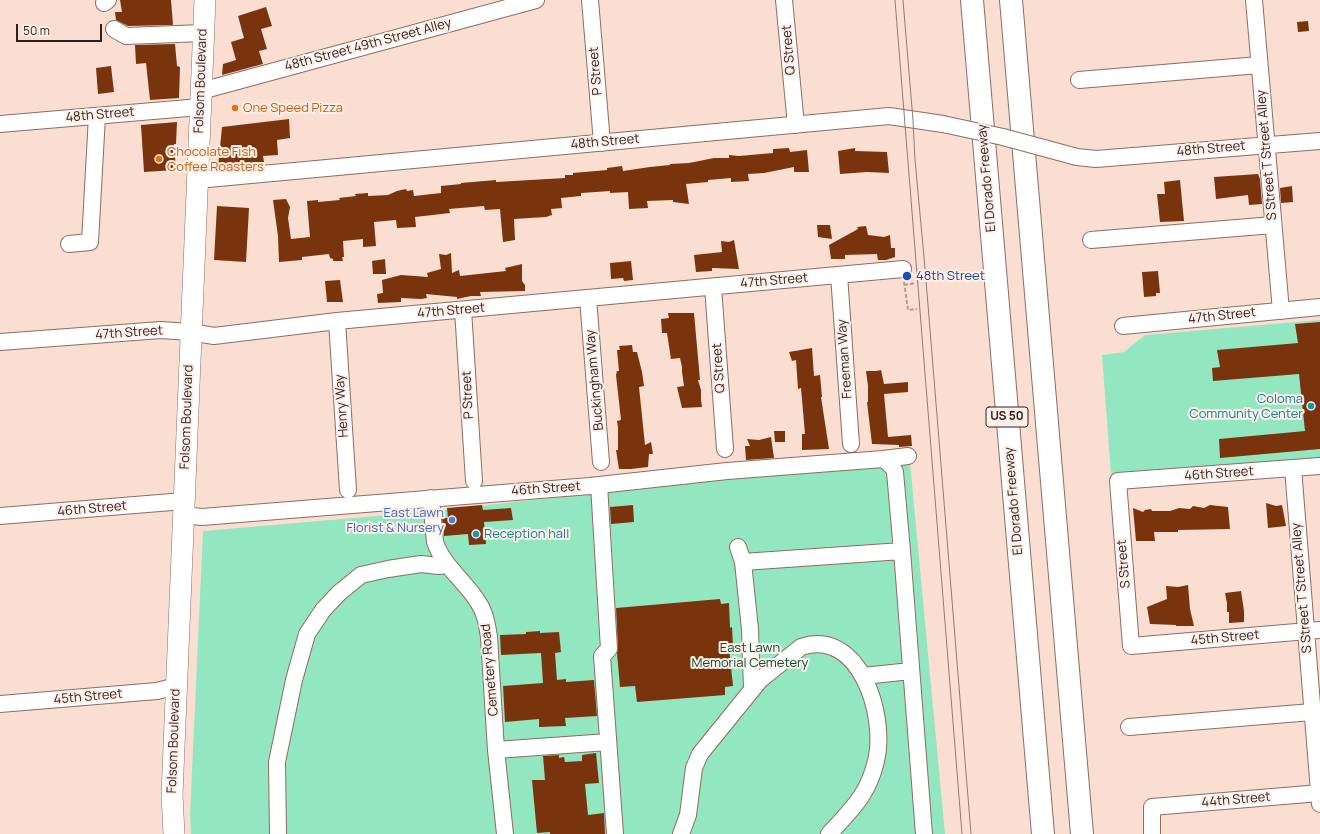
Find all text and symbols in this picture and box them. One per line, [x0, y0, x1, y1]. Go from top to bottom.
street label: 48th Street 49th Street Alley [283, 15, 453, 75]
scale bar [18, 16, 104, 42]
text: 50 m [23, 22, 50, 39]
street label: Q Street [779, 24, 799, 76]
street label: Folsom Boulevard [191, 28, 211, 134]
street label: P Street [586, 46, 606, 96]
street label: S Street T Street Alley [1254, 89, 1280, 221]
place label: One Speed Pizza [243, 100, 343, 116]
marker: One Speed Pizza [230, 103, 240, 113]
street label: 48th Street [65, 104, 135, 126]
street label: El Dorado Freeway [975, 123, 999, 233]
street label: 48th Street [570, 131, 640, 153]
street label: 48th Street [1176, 138, 1246, 160]
place label: Chocolate Fish Coffee Roasters [167, 144, 264, 175]
marker: Chocolate Fish Coffee Roasters [154, 154, 164, 164]
place label: 48th Street [916, 268, 985, 284]
street label: 47th Street [739, 270, 809, 292]
marker: 48th Street [901, 270, 913, 282]
street label: 47th Street [416, 300, 486, 322]
street label: 47th Street [1187, 305, 1257, 327]
street label: Freeman Way [834, 319, 856, 399]
street label: 47th Street [95, 323, 163, 343]
street label: Buckingham Way [583, 329, 607, 431]
street label: Q Street [709, 342, 729, 394]
street label: Folsom Boulevard [177, 364, 197, 470]
street label: P Street [459, 370, 477, 420]
street label: Henry Way [332, 374, 352, 438]
place label: Coloma Community Center [1189, 391, 1303, 422]
marker: Coloma Community Center [1306, 401, 1316, 411]
road number: US 50 [986, 407, 1028, 427]
street label: El Dorado Freeway [1002, 446, 1026, 556]
street label: 46th Street [1184, 464, 1254, 484]
street label: 46th Street [511, 479, 581, 499]
street label: 46th Street [57, 498, 127, 520]
place label: East Lawn Florist & Nursery [346, 505, 444, 536]
marker: East Lawn Florist & Nursery [447, 515, 457, 525]
street label: S Street T Street Alley [1289, 522, 1315, 654]
place label: Reception hall [484, 526, 569, 542]
marker: Reception hall [471, 529, 481, 539]
street label: S Street [1114, 539, 1134, 589]
street label: Cemetery Road [478, 623, 502, 717]
street label: 45th Street [1190, 627, 1260, 649]
park label: East Lawn Memorial Cemetery [692, 640, 808, 671]
street label: 45th Street [53, 686, 123, 708]
street label: Folsom Boulevard [164, 688, 184, 794]
street label: 44th Street [1201, 789, 1271, 811]

